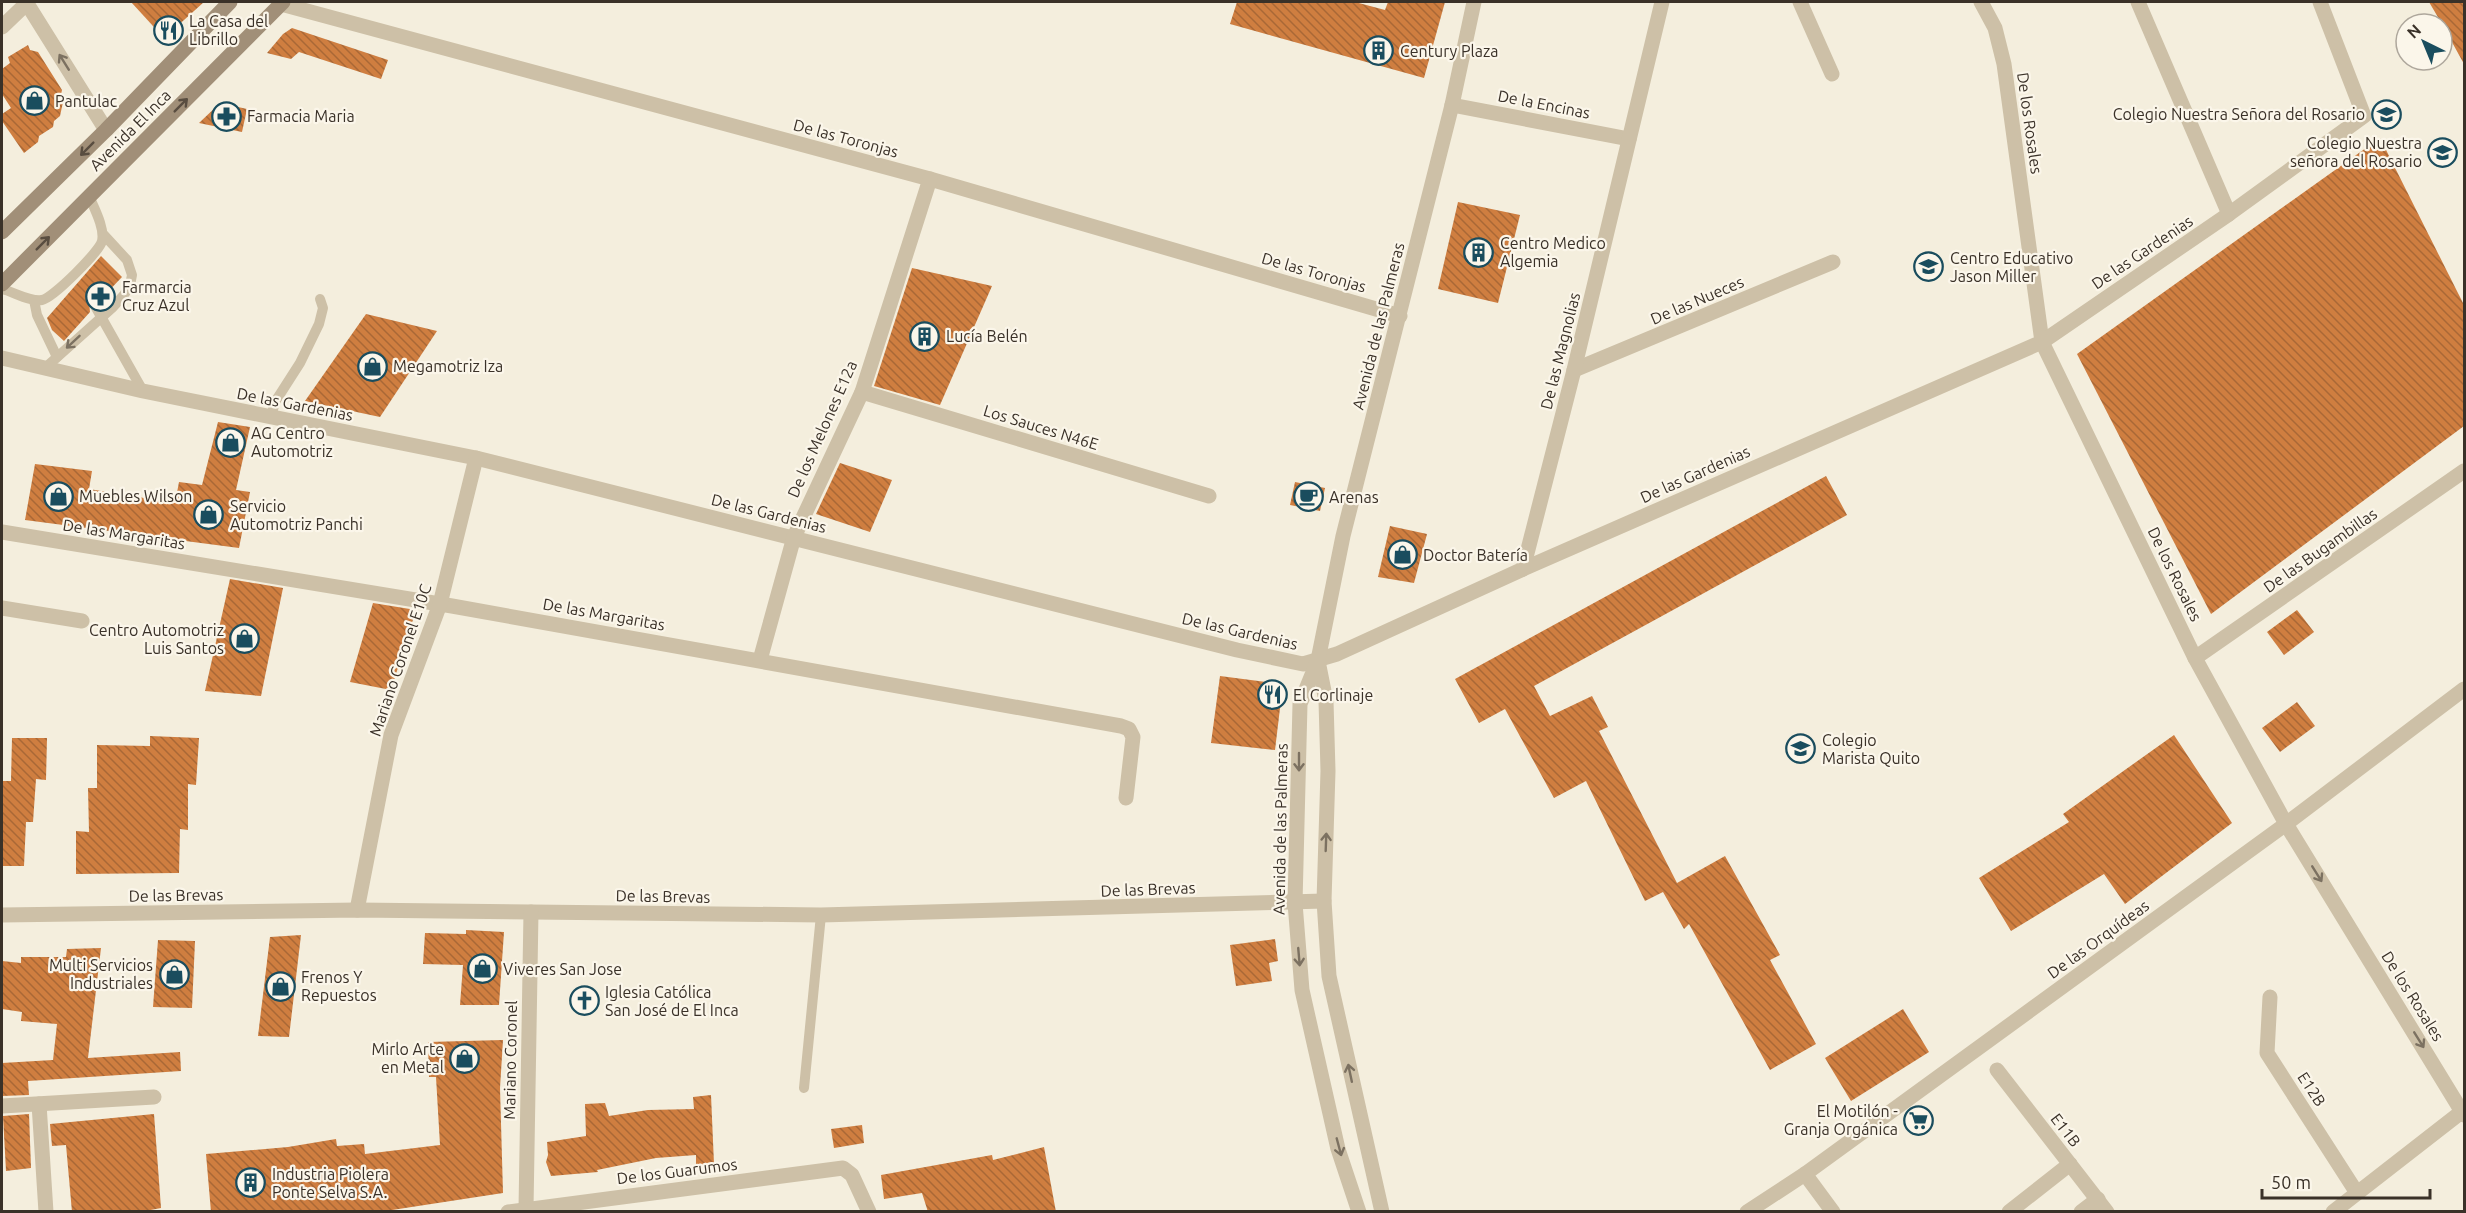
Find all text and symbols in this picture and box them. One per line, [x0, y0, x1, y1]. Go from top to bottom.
place label: La Casa del Librillo [189, 12, 268, 48]
north arrow [2394, 12, 2454, 72]
restaurant icon: La Casa del Librillo [152, 14, 184, 46]
text: N [2403, 20, 2424, 42]
building icon: Century Plaza [1363, 35, 1395, 67]
place label: Century Plaza [1400, 42, 1499, 60]
one-way arrow [58, 54, 70, 71]
street label: De los Rosales [2014, 71, 2046, 175]
shop icon: Pantulac [18, 85, 50, 117]
street label: Avenida El Inca [86, 86, 174, 174]
street label: De la Encinas [1496, 86, 1592, 122]
place label: Pantulac [55, 92, 118, 110]
one-way arrow [173, 97, 188, 112]
school or university icon: Colegio Nuestra Señora del Rosario [2370, 98, 2402, 130]
pharmacy icon: Farmacia Maria [210, 100, 242, 132]
place label: Colegio Nuestra Señora del Rosario [2113, 105, 2365, 123]
place label: Farmacia Maria [247, 107, 355, 125]
street label: De las Toronjas [792, 115, 901, 161]
place label: Colegio Nuestra señora del Rosario [2290, 134, 2422, 170]
school or university icon: Colegio Nuestra señora del Rosario [2427, 136, 2459, 168]
one-way arrow [79, 141, 94, 156]
street label: De las Gardenias [2088, 211, 2196, 292]
place label: Centro Medico Algemia [1500, 234, 1606, 270]
one-way arrow [35, 235, 50, 250]
building icon: Centro Medico Algemia [1463, 236, 1495, 268]
street label: Avenida de las Palmeras [1348, 240, 1408, 411]
street label: De las Toronjas [1260, 248, 1368, 296]
place label: Centro Educativo Jason Miller [1950, 249, 2073, 285]
school or university icon: Centro Educativo Jason Miller [1913, 251, 1945, 283]
street label: De las Nueces [1648, 272, 1746, 328]
place label: Farmarcia Cruz Azul [122, 278, 192, 314]
pharmacy icon: Farmarcia Cruz Azul [85, 280, 117, 312]
street label: De las Magnolias [1537, 291, 1583, 411]
building icon: Lucía Belén [909, 320, 941, 352]
place label: Lucía Belén [946, 327, 1028, 345]
one-way arrow [65, 335, 80, 349]
shop icon: Megamotriz Iza [356, 350, 388, 382]
place label: Megamotriz Iza [393, 357, 503, 375]
street label: De los Melones E12a [784, 358, 860, 500]
street label: De las Gardenias [235, 384, 355, 424]
street label: Los Sauces N46E [981, 401, 1101, 453]
place label: AG Centro Automotriz [251, 424, 333, 460]
shop icon: AG Centro Automotriz [214, 426, 246, 458]
street label: De las Gardenias [1637, 442, 1753, 506]
shop icon: Muebles Wilson [42, 480, 74, 512]
cafe icon: Arenas [1292, 481, 1324, 513]
place label: Muebles Wilson [79, 487, 193, 505]
place label: Arenas [1329, 488, 1379, 506]
street label: De las Gardenias [710, 490, 829, 536]
place label: Servicio Automotriz Panchi [230, 497, 363, 533]
shop icon: Servicio Automotriz Panchi [193, 499, 225, 531]
street label: De las Bugambillas [2260, 504, 2380, 596]
street label: De las Margaritas [61, 515, 187, 553]
street label: De los Rosales [2144, 524, 2206, 624]
shop icon: Doctor Batería [1386, 539, 1418, 571]
place label: Doctor Batería [1423, 546, 1528, 564]
street label: Mariano Coronel E10C [365, 581, 435, 738]
street label: De las Margaritas [541, 594, 667, 634]
street label: De las Gardenias [1180, 609, 1300, 653]
place label: Centro Automotriz Luis Santos [89, 621, 224, 657]
shop icon: Centro Automotriz Luis Santos [229, 623, 261, 655]
restaurant icon: El Corlinaje [1256, 679, 1288, 711]
place label: El Corlinaje [1293, 686, 1373, 704]
place label: Colegio Marista Quito [1822, 731, 1920, 767]
school or university icon: Colegio Marista Quito [1785, 733, 1817, 765]
street label: Avenida de las Palmeras [1270, 743, 1290, 915]
one-way arrow [1294, 752, 1305, 772]
one-way arrow [1320, 833, 1331, 853]
one-way arrow [2311, 865, 2323, 882]
street label: De las Brevas [1100, 878, 1196, 900]
street label: De las Brevas [128, 885, 224, 905]
street label: De las Brevas [615, 886, 711, 906]
street label: De las Orquídeas [2044, 896, 2152, 982]
one-way arrow [1294, 946, 1305, 966]
street label: De los Rosales [2378, 948, 2448, 1044]
shop icon: Viveres San Jose [466, 953, 498, 985]
place label: Multi Servicios Industriales [49, 956, 153, 992]
shop icon: Multi Servicios Industriales [158, 958, 190, 990]
place label: Viveres San Jose [503, 960, 622, 978]
place label: Frenos Y Repuestos [301, 968, 377, 1004]
shop icon: Frenos Y Repuestos [264, 970, 296, 1002]
place label: Iglesia Católica San José de El Inca [605, 983, 739, 1019]
church icon: Iglesia Católica San José de El Inca [568, 985, 600, 1017]
street label: Mariano Coronel [500, 1000, 520, 1120]
one-way arrow [2413, 1031, 2425, 1048]
place label: Mirlo Arte en Metal [371, 1040, 444, 1076]
shop icon: Mirlo Arte en Metal [449, 1042, 481, 1074]
one-way arrow [1344, 1064, 1355, 1083]
street label: E12B [2294, 1069, 2330, 1109]
place label: El Motilón - Granja Orgánica [1784, 1102, 1898, 1138]
supermarket icon: El Motilón - Granja Orgánica [1903, 1104, 1935, 1136]
street label: E11B [2047, 1110, 2085, 1150]
one-way arrow [1333, 1138, 1345, 1157]
street label: De los Guarumos [616, 1155, 738, 1187]
scale bar [2262, 1162, 2430, 1200]
place label: Industria Piolera Ponte Selva S.A. [272, 1165, 389, 1201]
building icon: Industria Piolera Ponte Selva S.A. [235, 1167, 267, 1199]
text: 50 m [2271, 1172, 2311, 1192]

